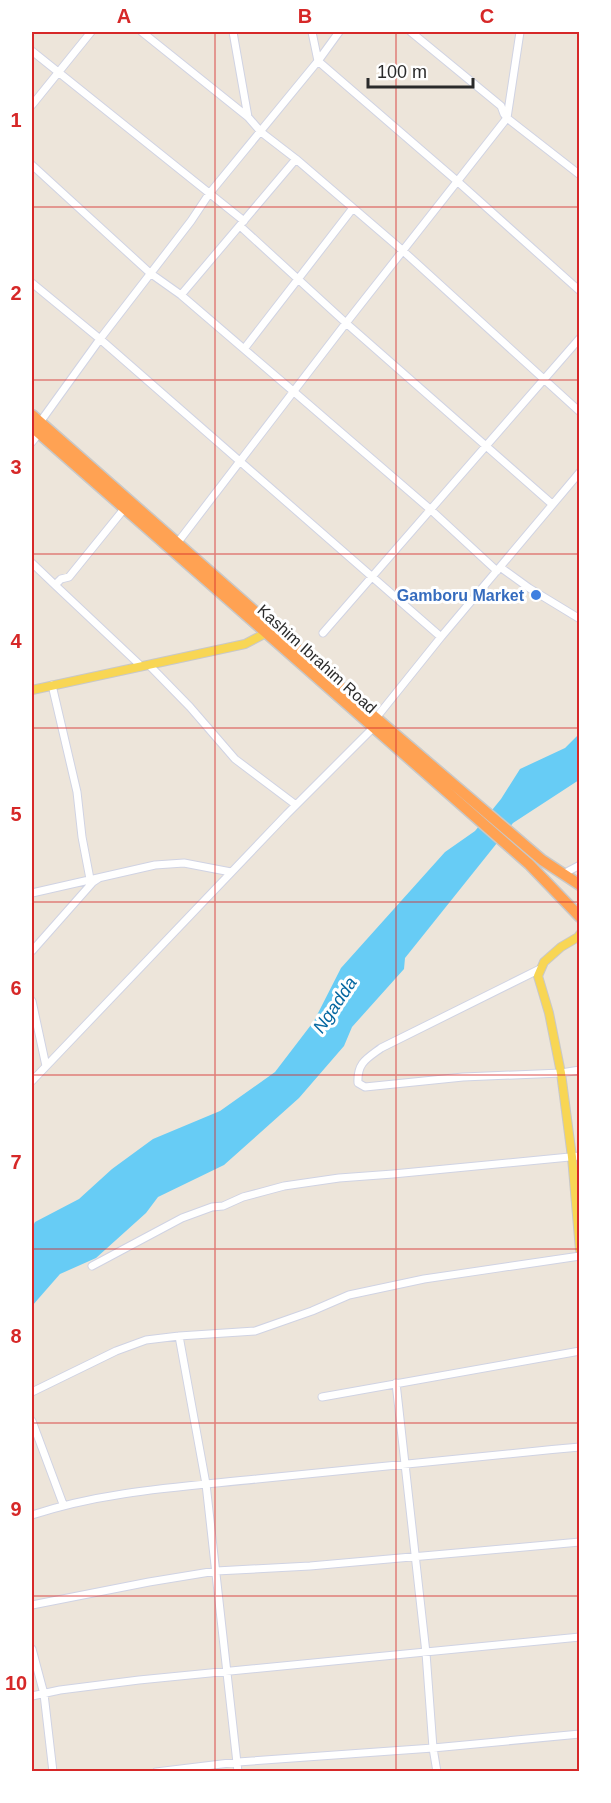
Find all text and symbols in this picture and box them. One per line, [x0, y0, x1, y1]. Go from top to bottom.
text: A [117, 5, 131, 27]
text: B [298, 5, 312, 27]
text: C [480, 5, 494, 27]
scale bar [368, 51, 473, 89]
text: 100 m [377, 62, 427, 82]
text: 1 [10, 109, 22, 131]
text: 2 [10, 282, 22, 304]
text: 3 [10, 456, 22, 478]
place label: Gamboru Market [397, 587, 525, 604]
marker: Gamboru Market [529, 588, 543, 602]
street label: Kashim Ibrahim Road [254, 601, 380, 717]
text: 4 [10, 630, 22, 652]
text: 5 [10, 803, 22, 825]
water label: Ngadda [309, 973, 361, 1037]
text: 6 [10, 977, 22, 999]
text: 7 [10, 1151, 22, 1173]
text: 8 [10, 1325, 22, 1347]
text: 9 [10, 1498, 22, 1520]
text: 10 [5, 1672, 27, 1694]

